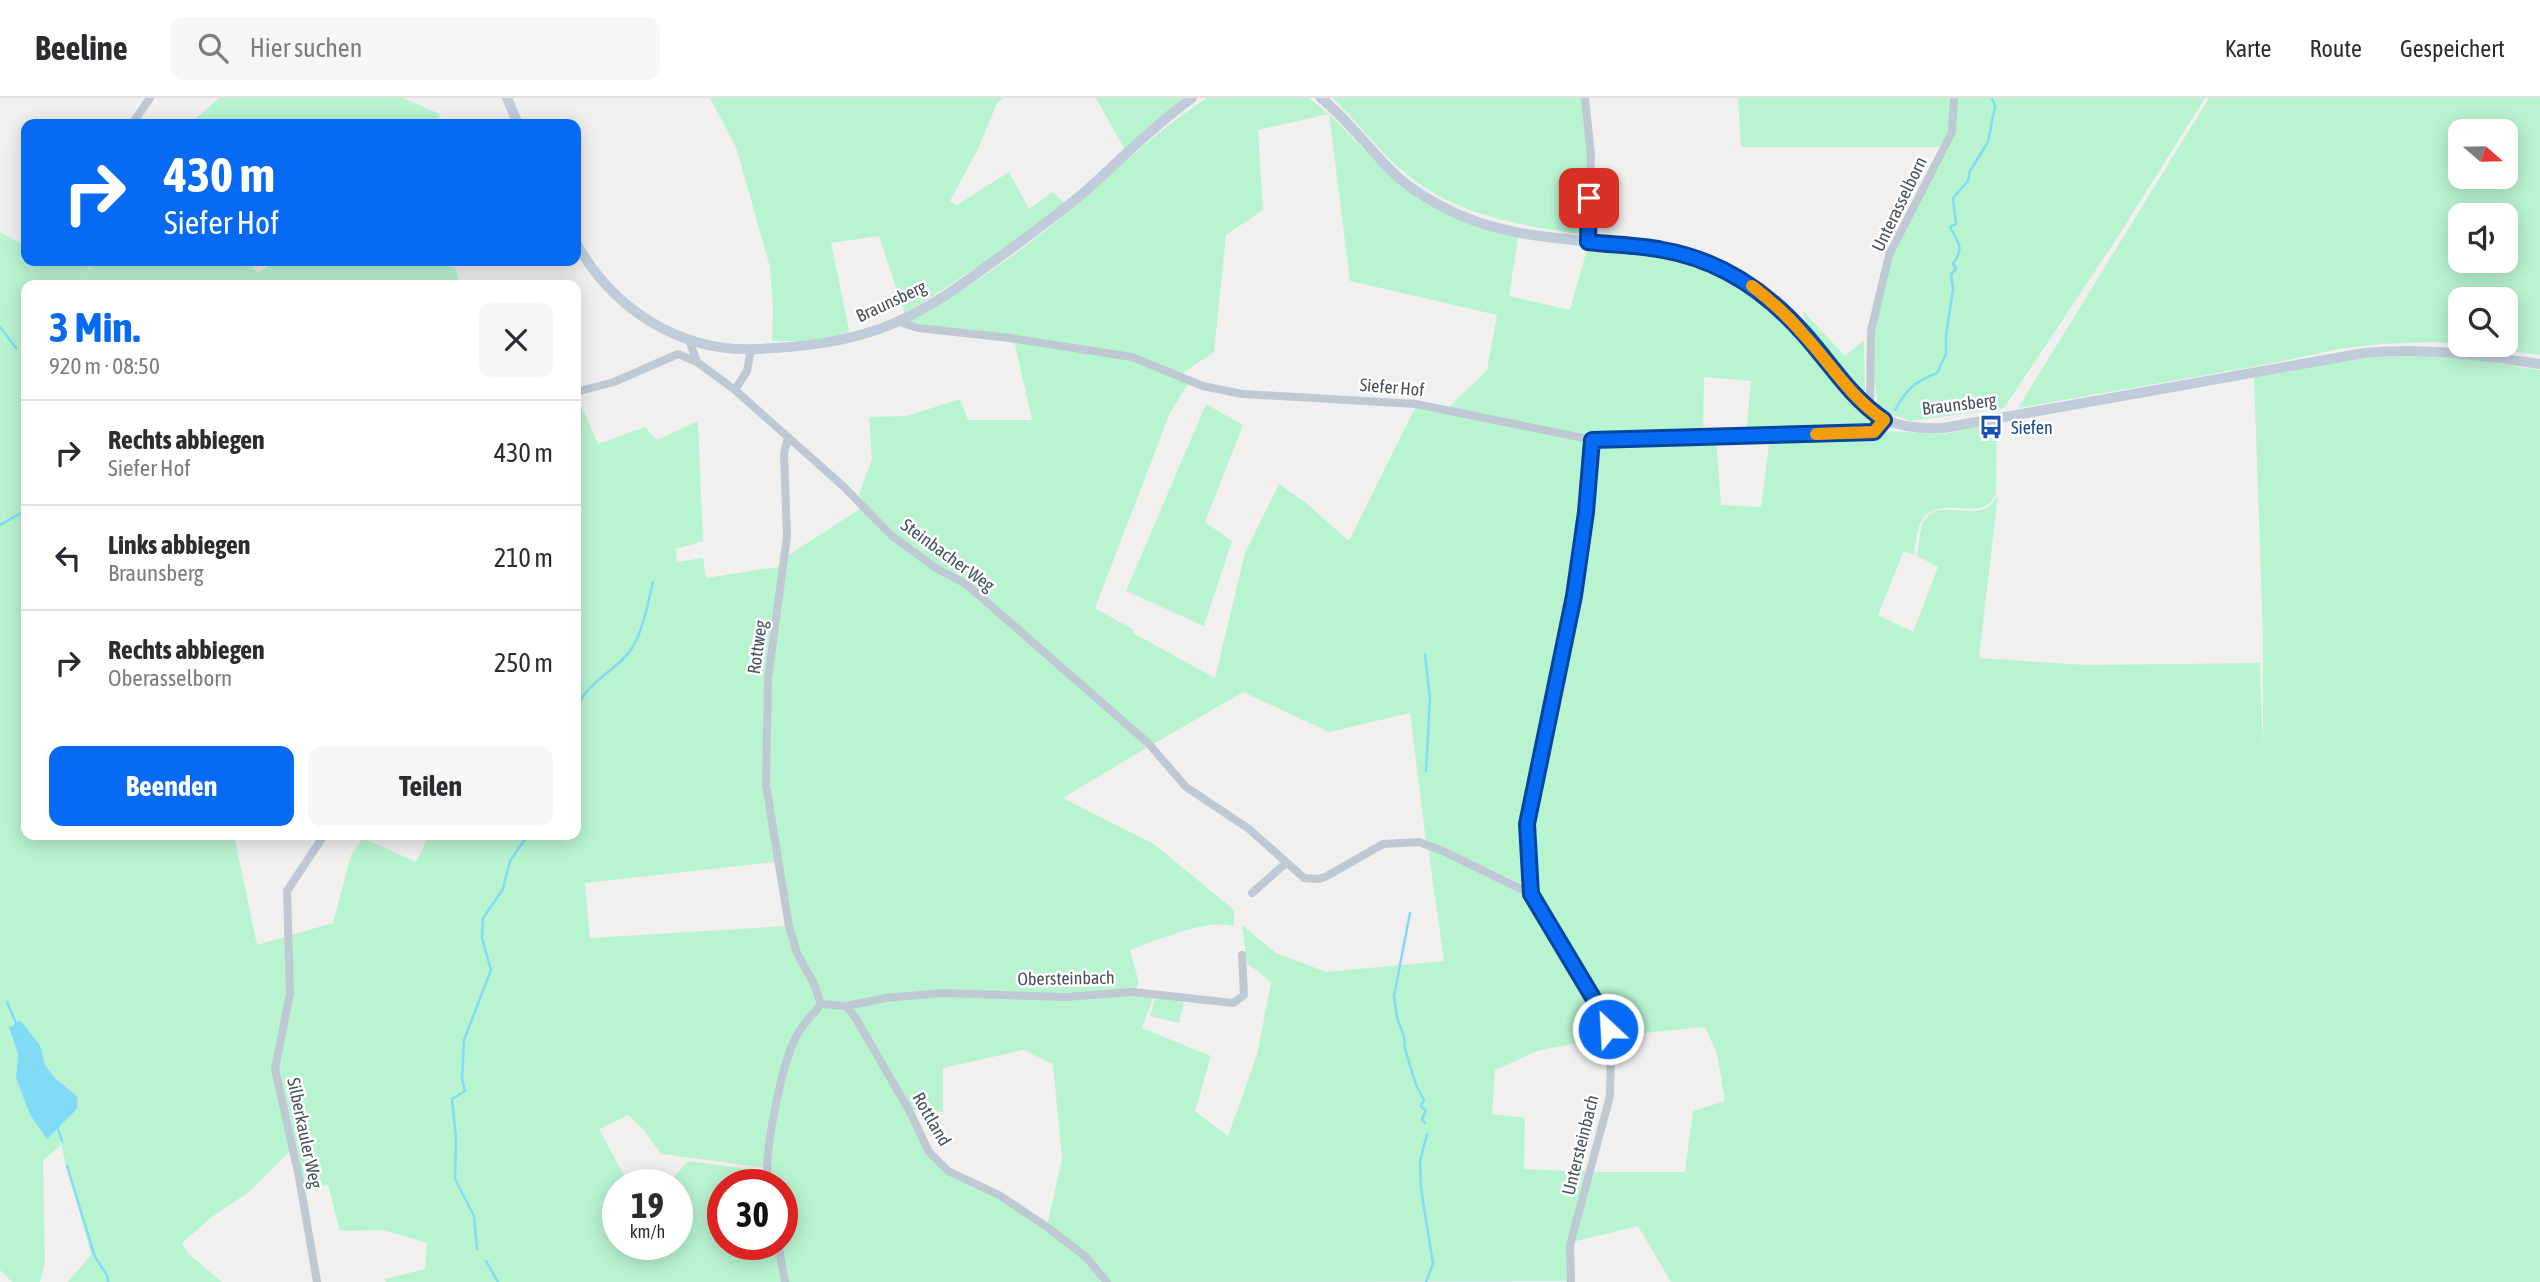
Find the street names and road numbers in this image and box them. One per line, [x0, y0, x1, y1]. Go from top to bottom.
street label: Unterasselborn [1867, 153, 1931, 255]
street label: Braunsberg [853, 276, 930, 326]
street label: Siefer Hof [1359, 374, 1425, 400]
street label: Braunsberg [1921, 389, 1998, 419]
street label: Steinbacher Weg [897, 514, 999, 596]
street label: Rottweg [743, 618, 771, 675]
street label: Obersteinbach [1017, 967, 1115, 989]
street label: Silberkauler Weg [283, 1076, 327, 1190]
street label: Rottland [908, 1089, 956, 1149]
street label: Untersteinbach [1557, 1093, 1603, 1197]

